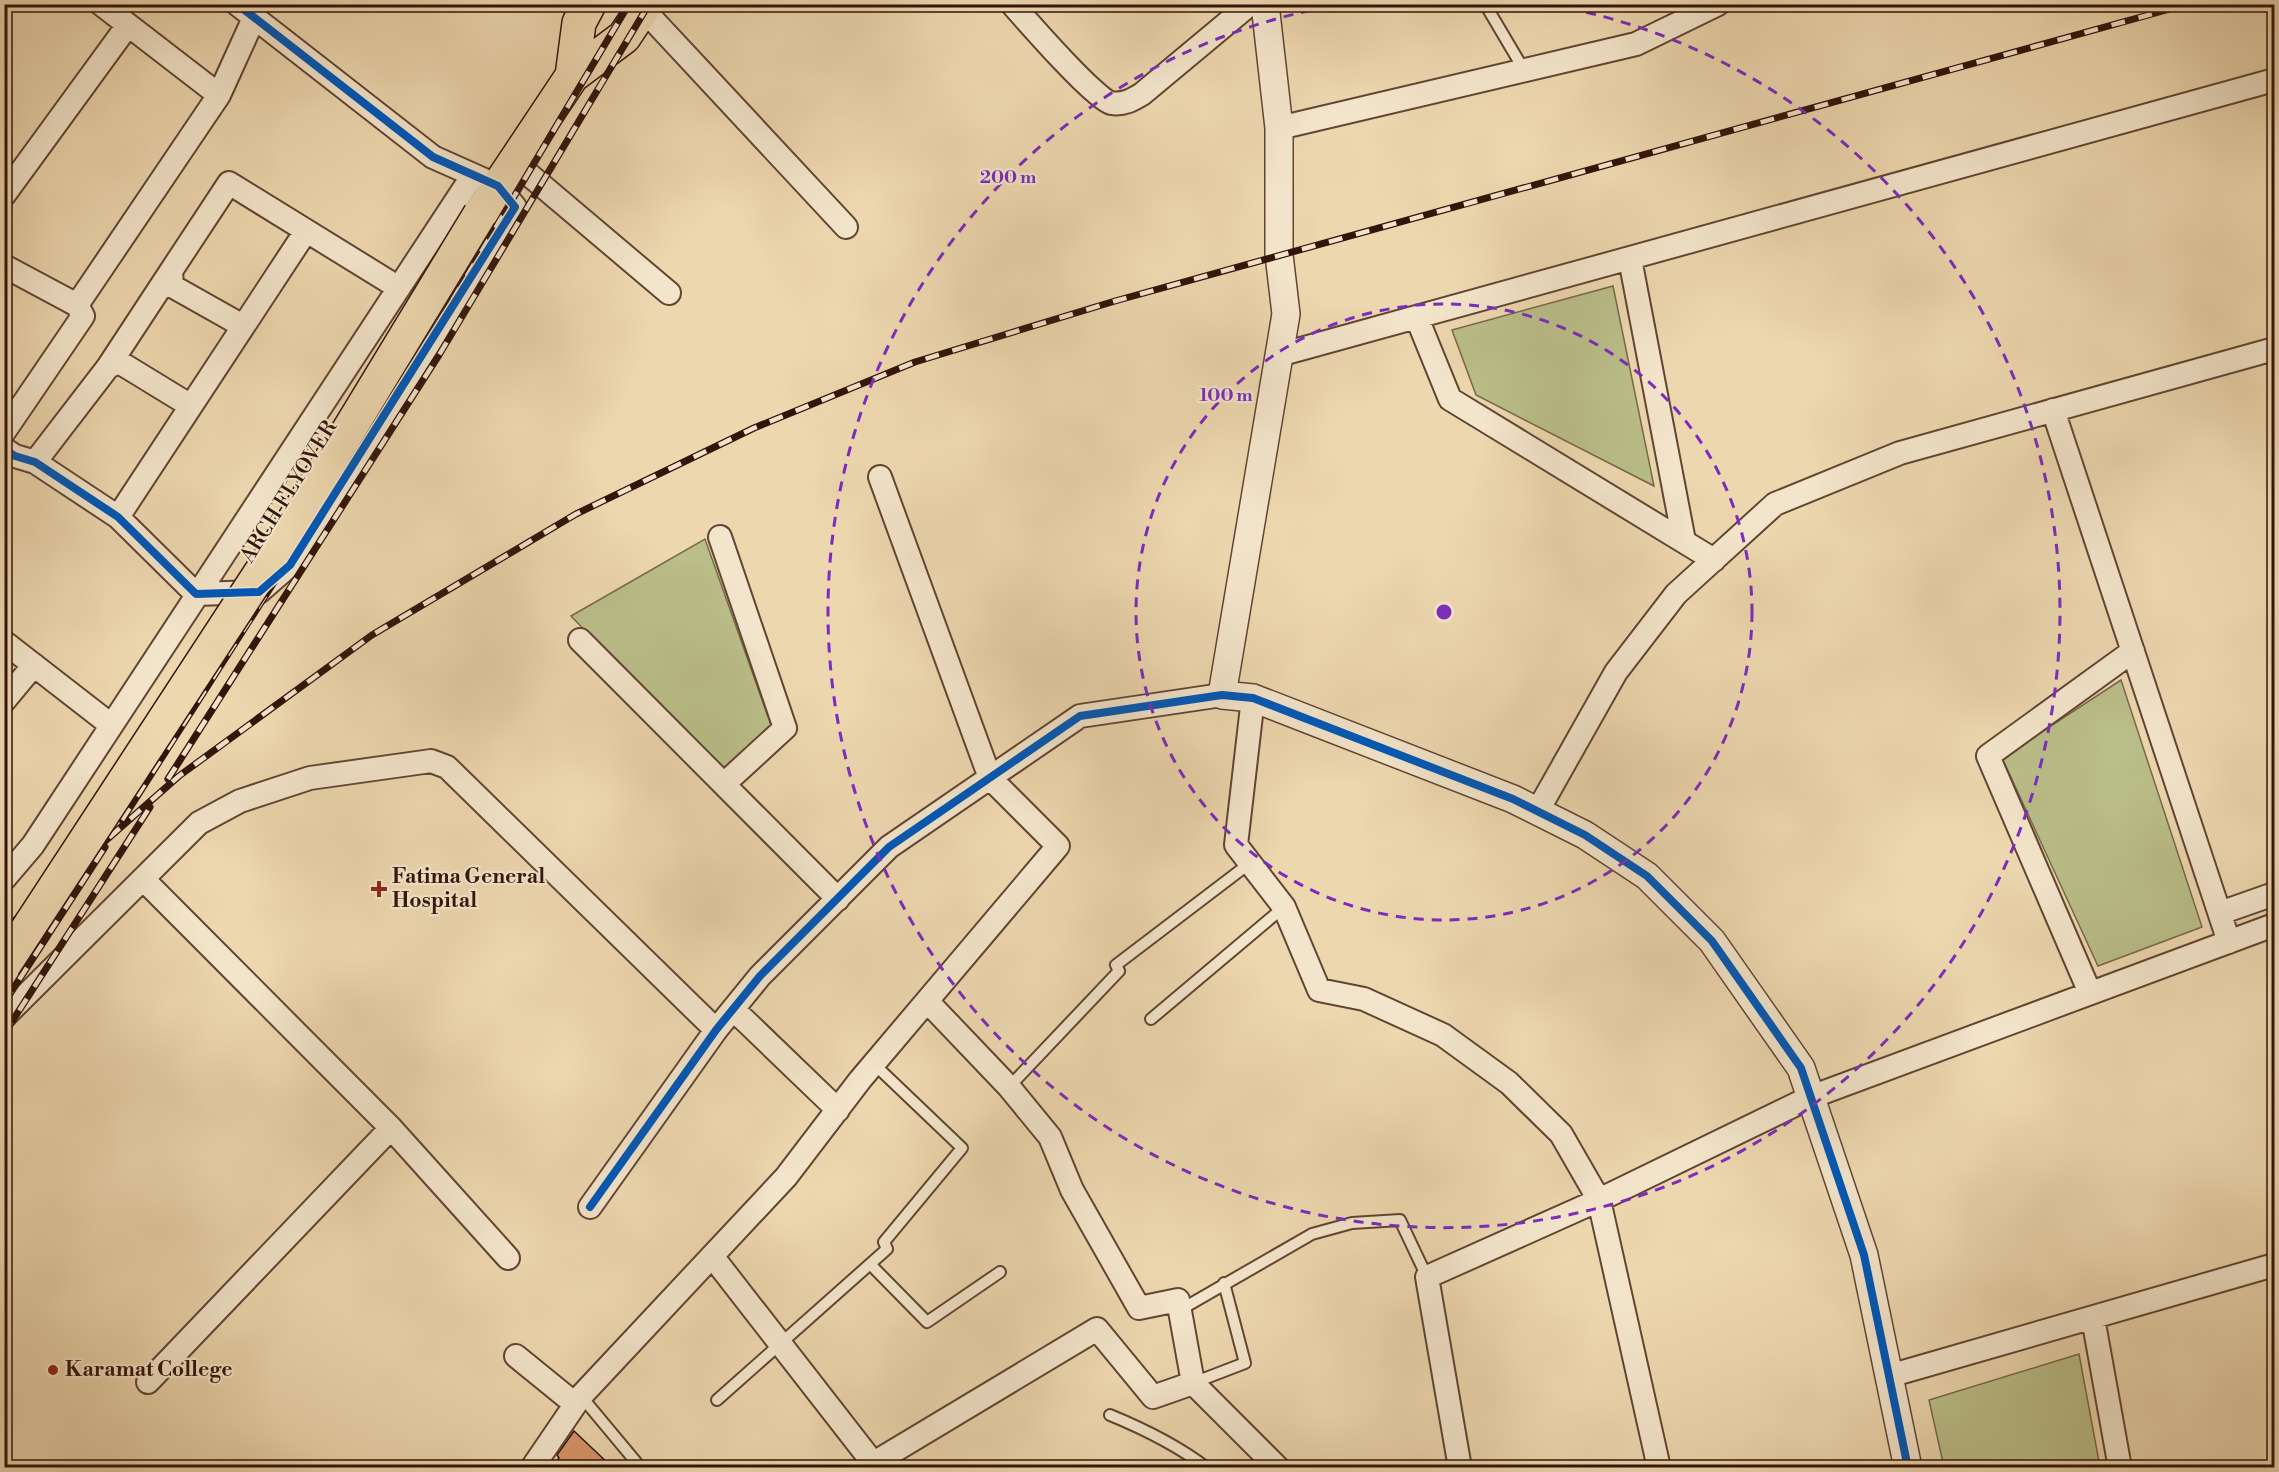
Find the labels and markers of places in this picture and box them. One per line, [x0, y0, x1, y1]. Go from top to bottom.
centre of rings [1434, 602, 1454, 622]
place label: Fatima General Hospital [392, 864, 545, 914]
marker: Fatima General Hospital [370, 880, 388, 898]
place label: Karamat College [65, 1357, 232, 1383]
marker: Karamat College [46, 1363, 60, 1377]

